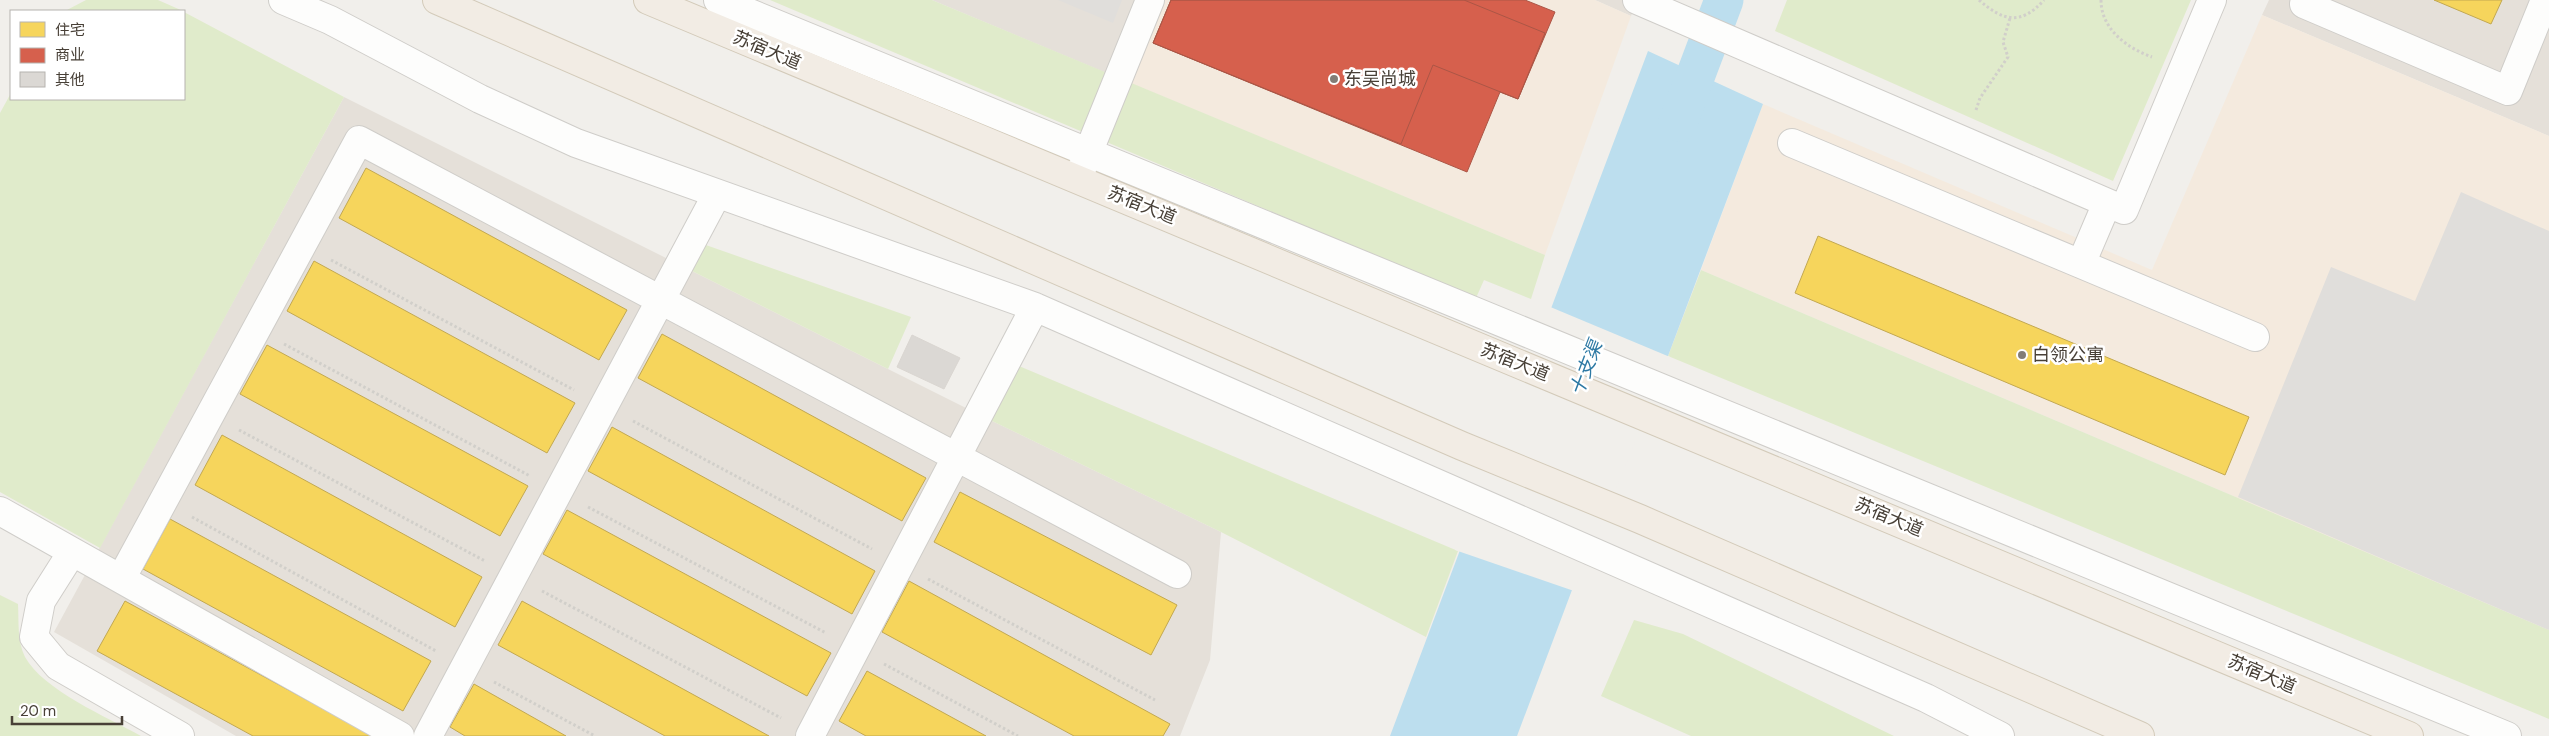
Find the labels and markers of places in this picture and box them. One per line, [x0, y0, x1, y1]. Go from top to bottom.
place label: 东吴尚城 [1344, 67, 1416, 91]
marker: 东吴尚城 [1328, 73, 1340, 85]
place label: 白领公寓 [2032, 343, 2104, 367]
marker: 白领公寓 [2016, 349, 2028, 361]

